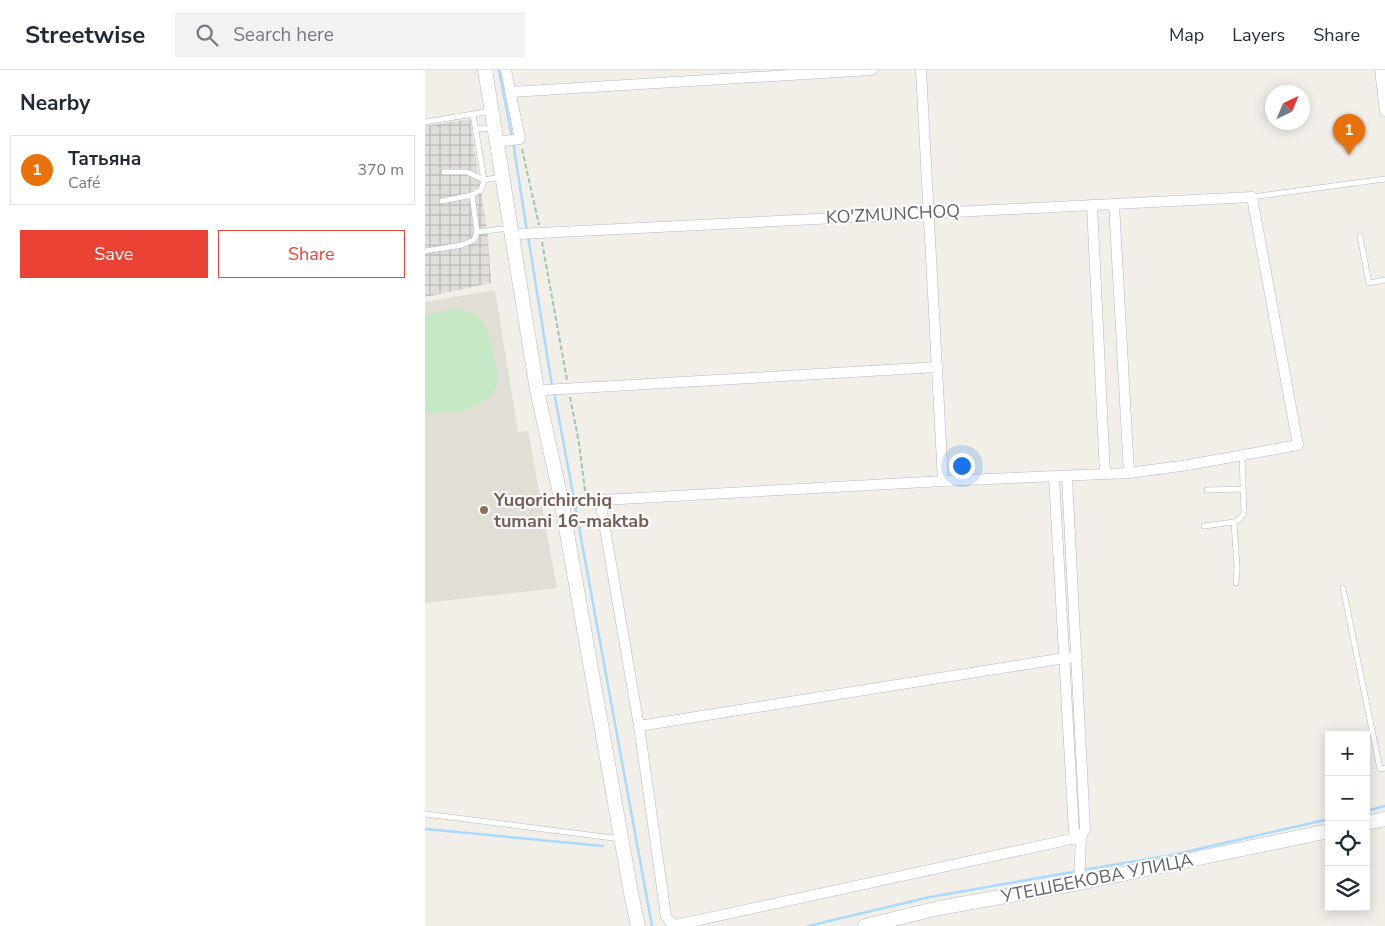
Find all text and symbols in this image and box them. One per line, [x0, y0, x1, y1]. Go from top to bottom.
search box [175, 12, 525, 57]
text: Streetwise [25, 19, 145, 51]
icon: search [193, 21, 221, 49]
text: Search here [233, 22, 334, 48]
text: Map [1169, 23, 1204, 47]
text: Layers [1232, 23, 1285, 47]
text: Share [1313, 23, 1360, 47]
north arrow [1265, 85, 1310, 130]
text: Nearby [20, 89, 90, 117]
pin: 1 [1333, 114, 1365, 155]
text: Татьяна [68, 146, 142, 172]
text: 1 [32, 159, 42, 181]
text: 370 m [357, 159, 404, 181]
text: Café [68, 172, 101, 194]
street label: KO'ZMUNCHOQ [825, 199, 961, 229]
button: Save [20, 230, 208, 278]
button: Share [218, 230, 405, 278]
your location [949, 453, 975, 479]
place label: Yuqorichirchiq tumani 16-maktab [493, 488, 649, 533]
marker: Yuqorichirchiq tumani 16-maktab [478, 504, 490, 516]
map controls [1325, 731, 1370, 911]
button: + [1325, 731, 1370, 776]
button: − [1325, 776, 1370, 821]
button: locate [1325, 821, 1370, 866]
street label: УТЕШБЕКОВА УЛИЦА [998, 848, 1195, 909]
button: layers [1325, 866, 1370, 911]

